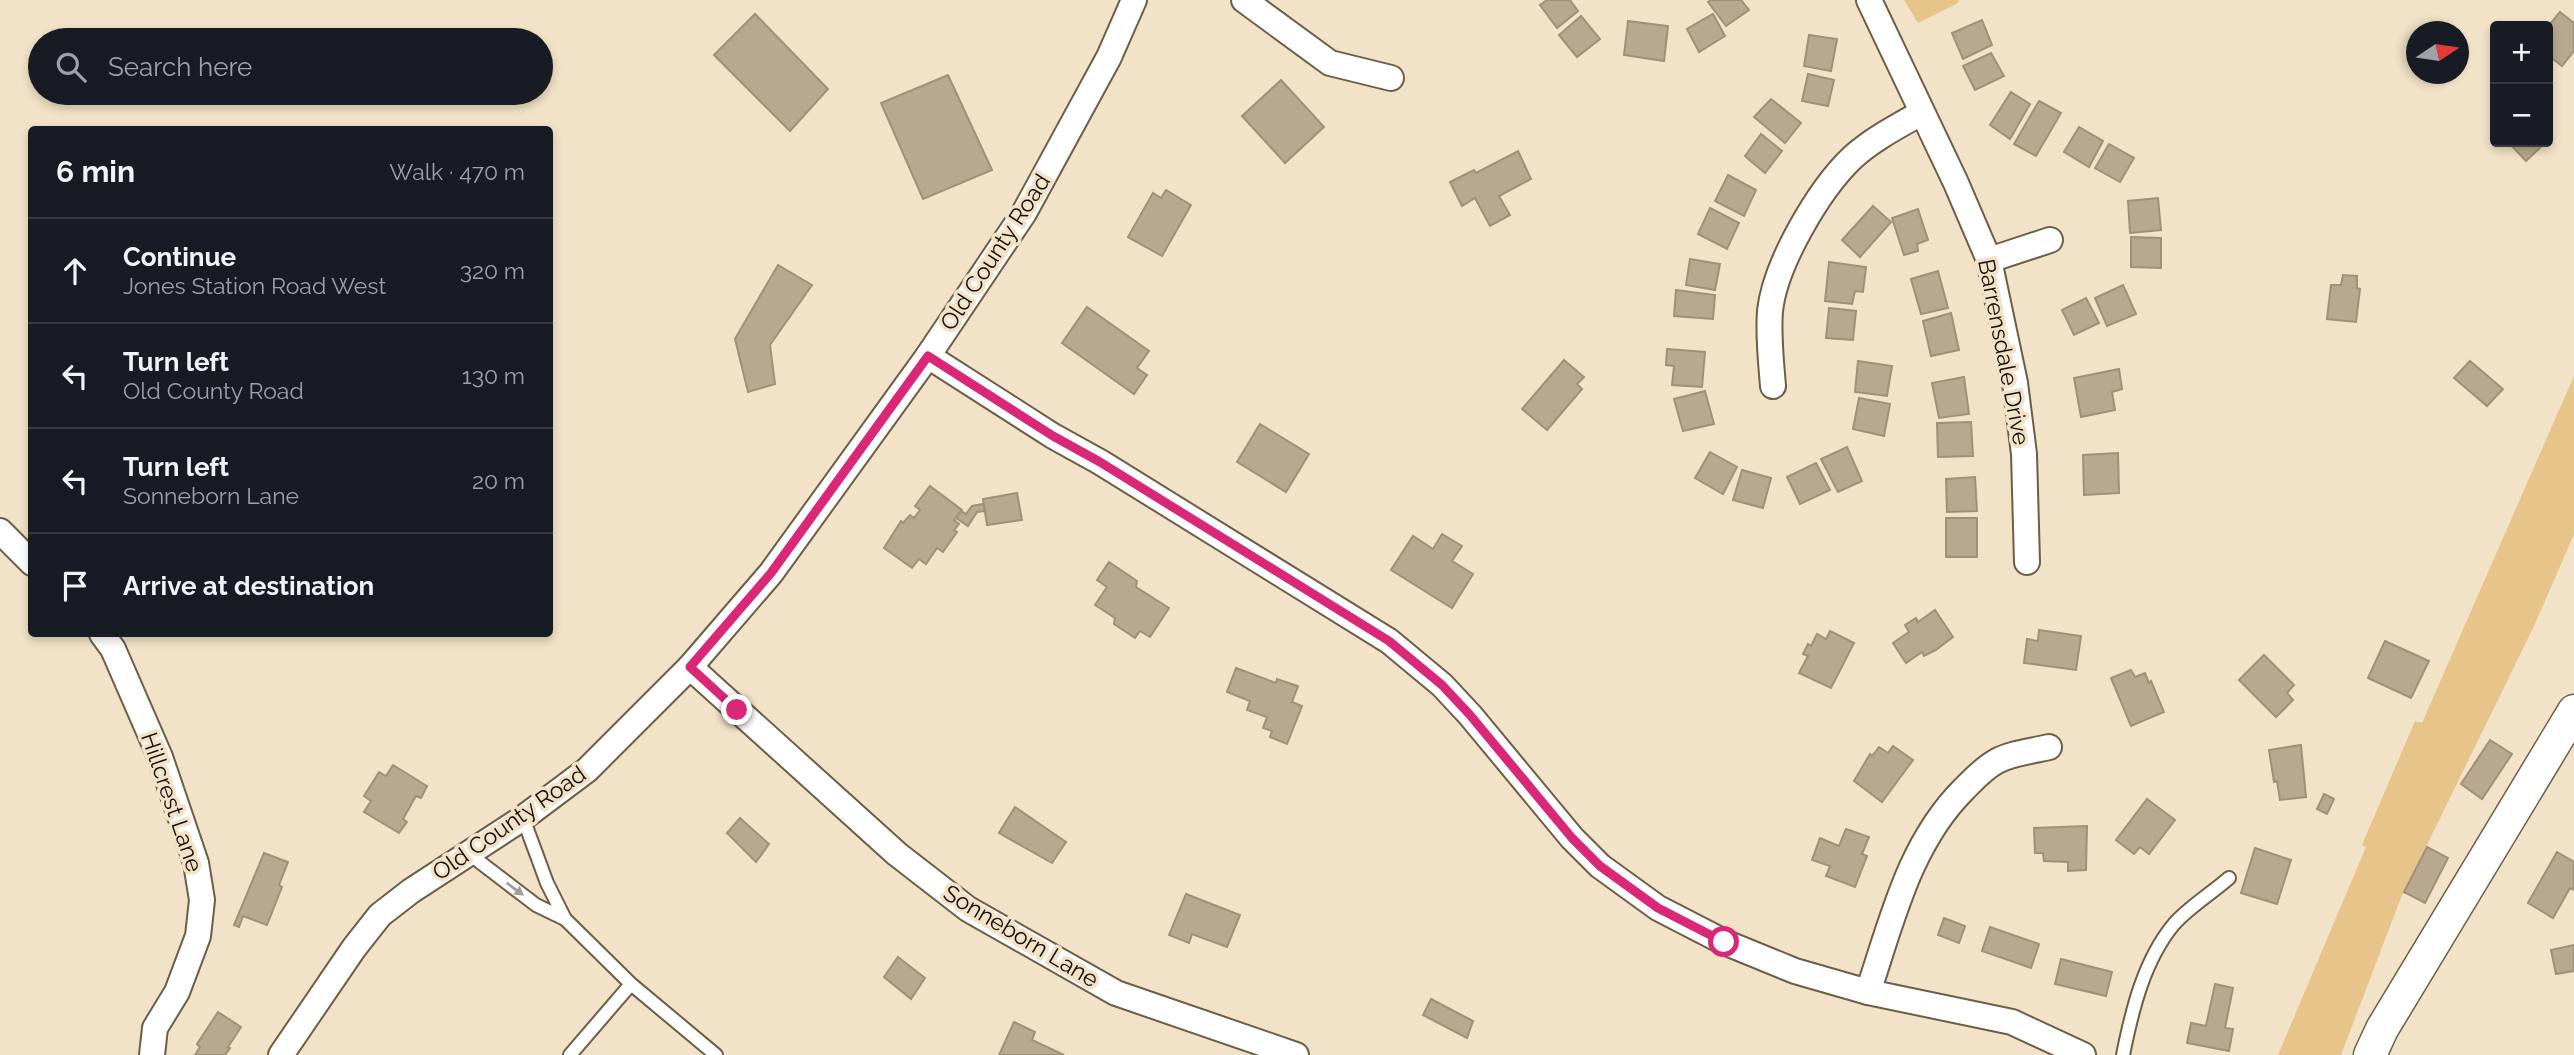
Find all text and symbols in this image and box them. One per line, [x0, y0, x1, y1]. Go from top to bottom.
north arrow [2406, 21, 2469, 84]
map controls [2490, 21, 2553, 147]
button: + [2490, 21, 2553, 84]
search box [28, 28, 553, 105]
icon: search [52, 48, 90, 86]
text: Search here [108, 52, 252, 82]
button: − [2490, 84, 2553, 147]
text: 6 min [56, 154, 135, 189]
text: Walk · 470 m [389, 158, 525, 185]
street label: Old County Road [934, 169, 1055, 335]
text: Continue [123, 242, 236, 272]
icon: ahead [56, 252, 94, 290]
text: 320 m [460, 257, 525, 284]
street label: Barrensdale Drive [1973, 257, 2036, 447]
text: Jones Station Road West [123, 272, 386, 299]
text: Turn left [123, 347, 229, 377]
icon: left [56, 357, 94, 395]
text: 130 m [462, 362, 525, 389]
text: Old County Road [123, 377, 304, 404]
text: Turn left [123, 452, 229, 482]
icon: left [56, 462, 94, 500]
text: 20 m [472, 467, 525, 494]
text: Sonneborn Lane [123, 482, 299, 509]
icon: arrive [56, 567, 94, 605]
text: Arrive at destination [123, 571, 374, 601]
route end [721, 694, 752, 725]
street label: Hillcrest Lane [136, 728, 209, 875]
street label: Old County Road [427, 760, 590, 885]
street label: Sonneborn Lane [939, 879, 1104, 992]
one-way arrow [506, 881, 524, 895]
route start [1708, 926, 1739, 957]

